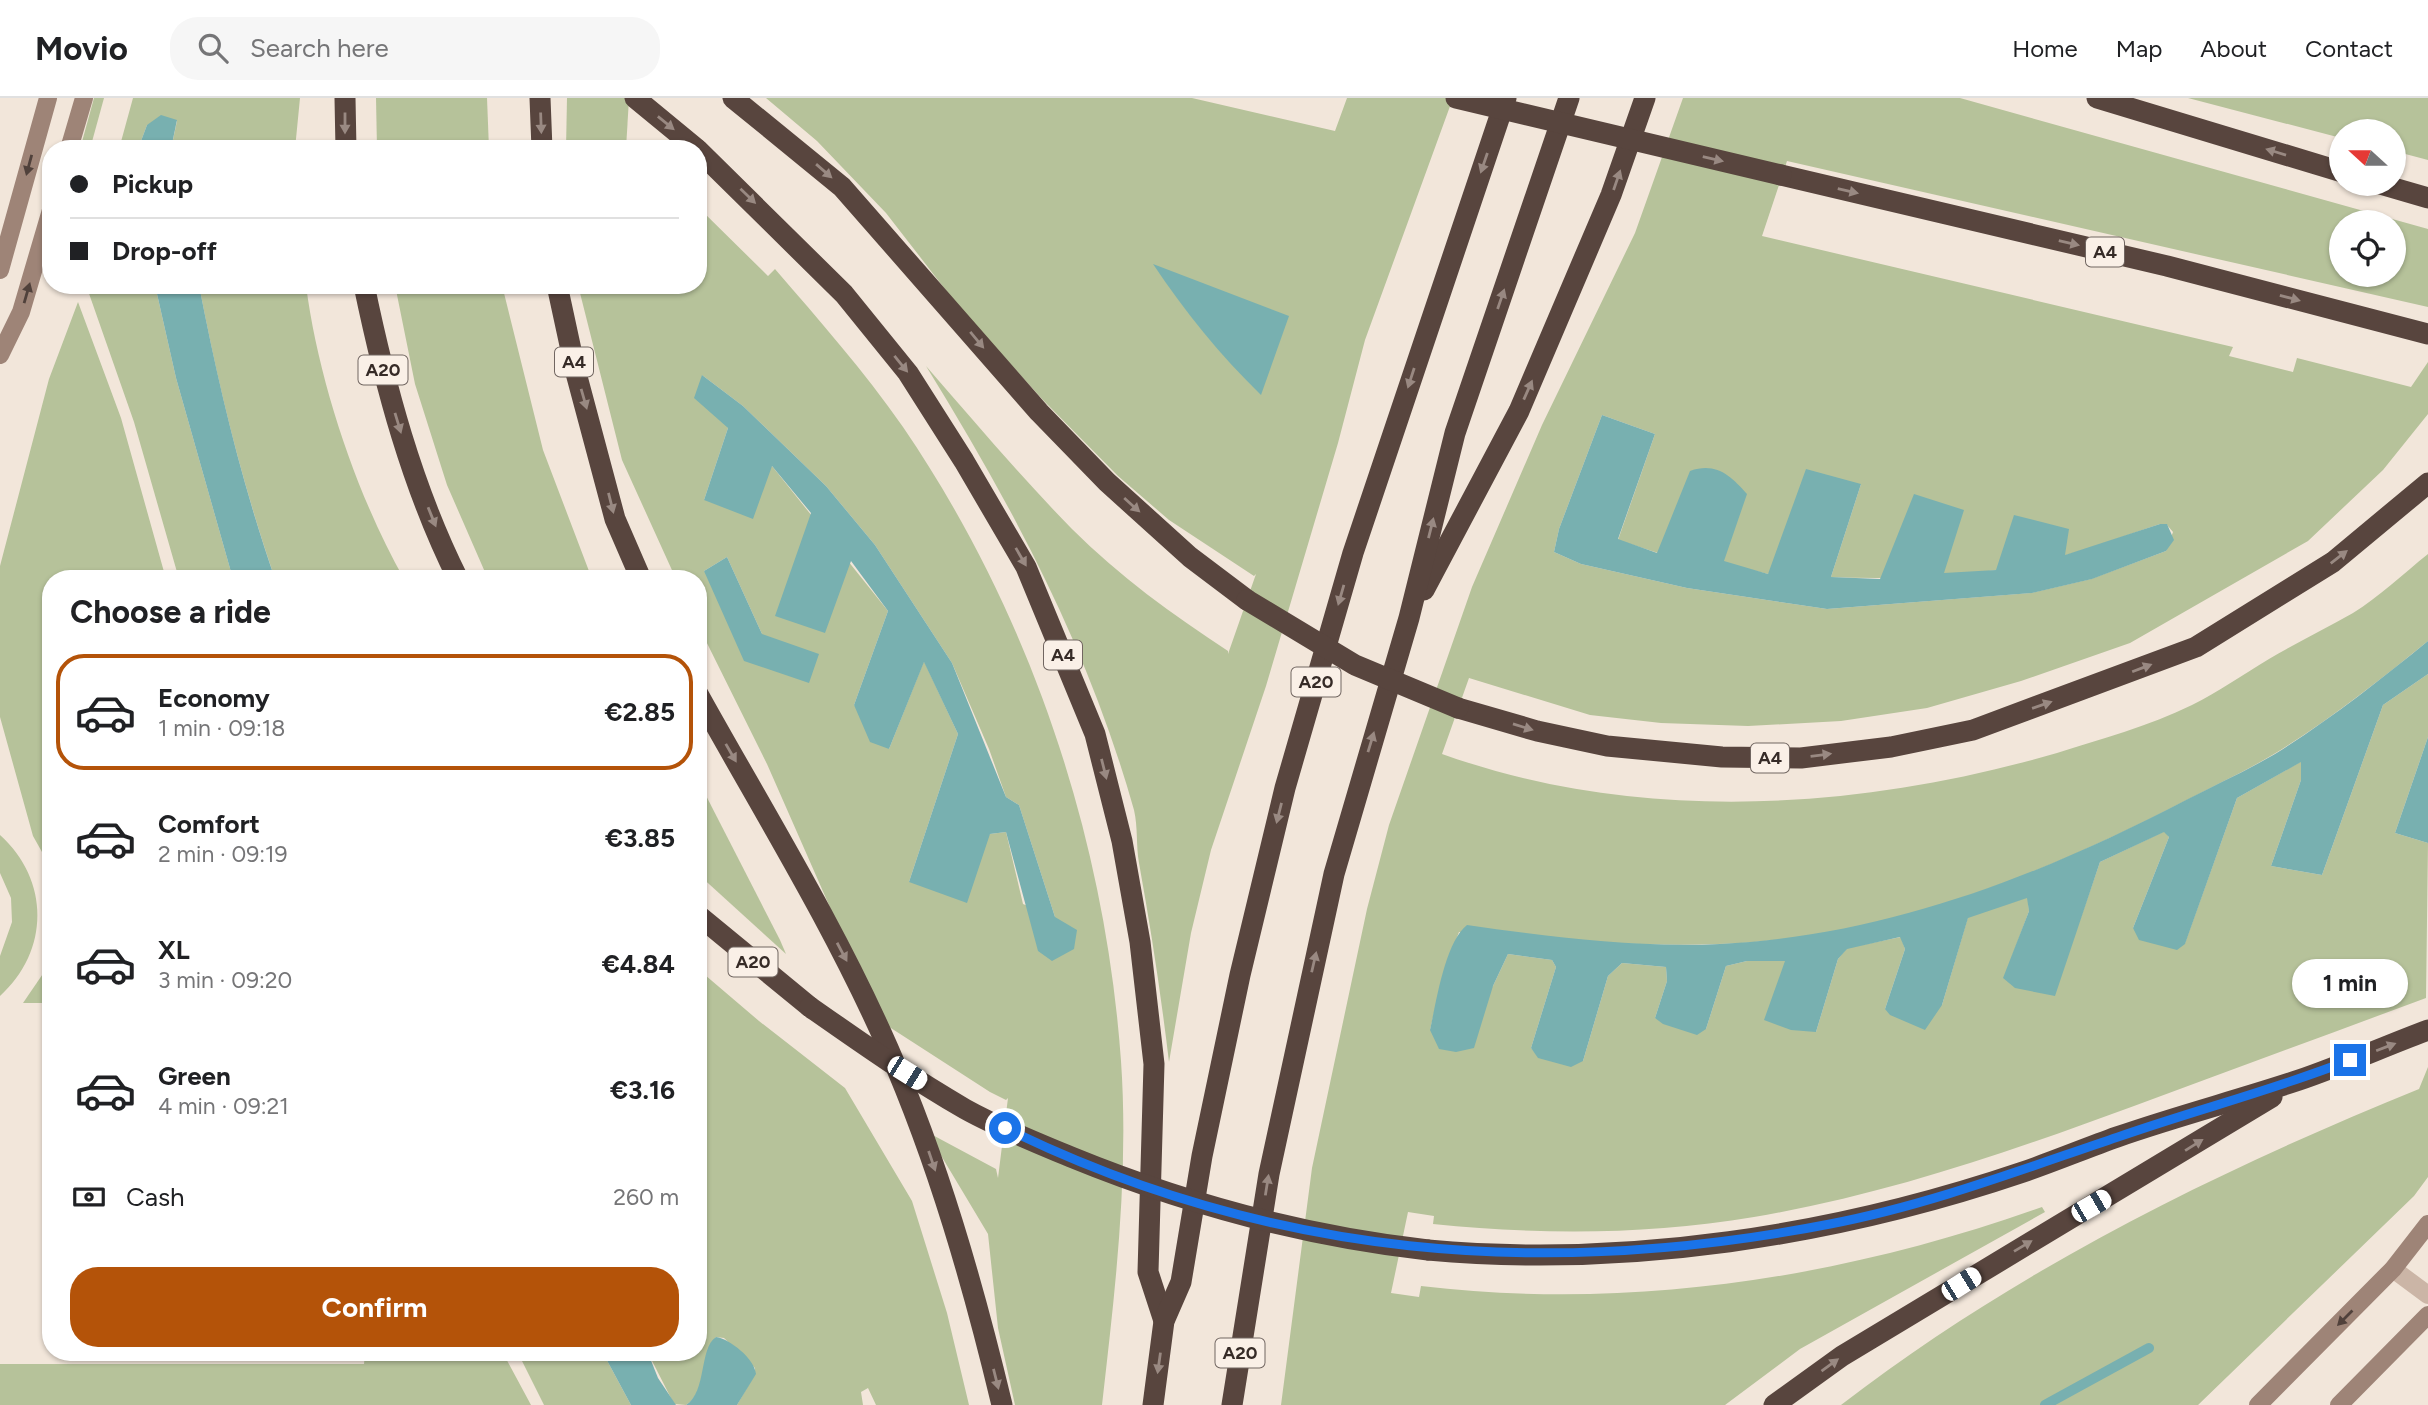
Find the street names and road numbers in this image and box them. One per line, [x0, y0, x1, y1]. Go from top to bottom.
road number: A4 [2086, 238, 2124, 266]
road number: A4 [555, 348, 593, 376]
road number: A20 [358, 356, 408, 384]
road number: A4 [1044, 640, 1082, 670]
road number: A20 [1292, 668, 1340, 696]
road number: A4 [1751, 744, 1789, 772]
road number: A20 [728, 948, 778, 976]
road number: A20 [1216, 1338, 1264, 1368]

